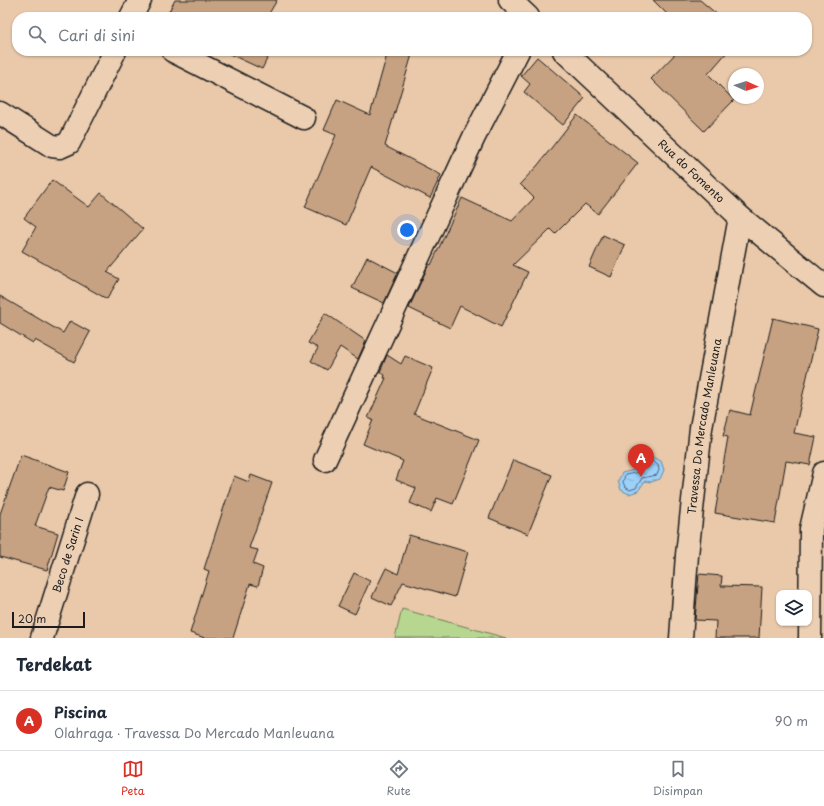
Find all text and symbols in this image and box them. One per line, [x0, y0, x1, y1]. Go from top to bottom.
search box [12, 12, 812, 56]
icon: search [26, 23, 48, 45]
text: Cari di sini [58, 23, 135, 46]
north arrow [728, 68, 764, 104]
street label: Rua do Fomento [655, 135, 729, 206]
your location [397, 220, 417, 240]
street label: Travessa Do Mercado Manleuana [683, 337, 725, 515]
pin: A [628, 444, 654, 477]
street label: Beco de Sarin I [48, 515, 87, 595]
map controls [776, 590, 812, 626]
button: layers [776, 590, 812, 626]
scale bar [12, 610, 85, 629]
text: 20 m [18, 610, 46, 627]
text: Terdekat [16, 651, 92, 677]
text: Piscina [54, 700, 107, 723]
text: A [24, 711, 34, 730]
text: 90 m [775, 711, 808, 730]
text: Olahraga · Travessa Do Mercado Manleuana [54, 723, 334, 742]
tab: Peta [121, 758, 145, 799]
tab: Rute [387, 758, 411, 799]
tab: Disimpan [653, 758, 703, 799]

